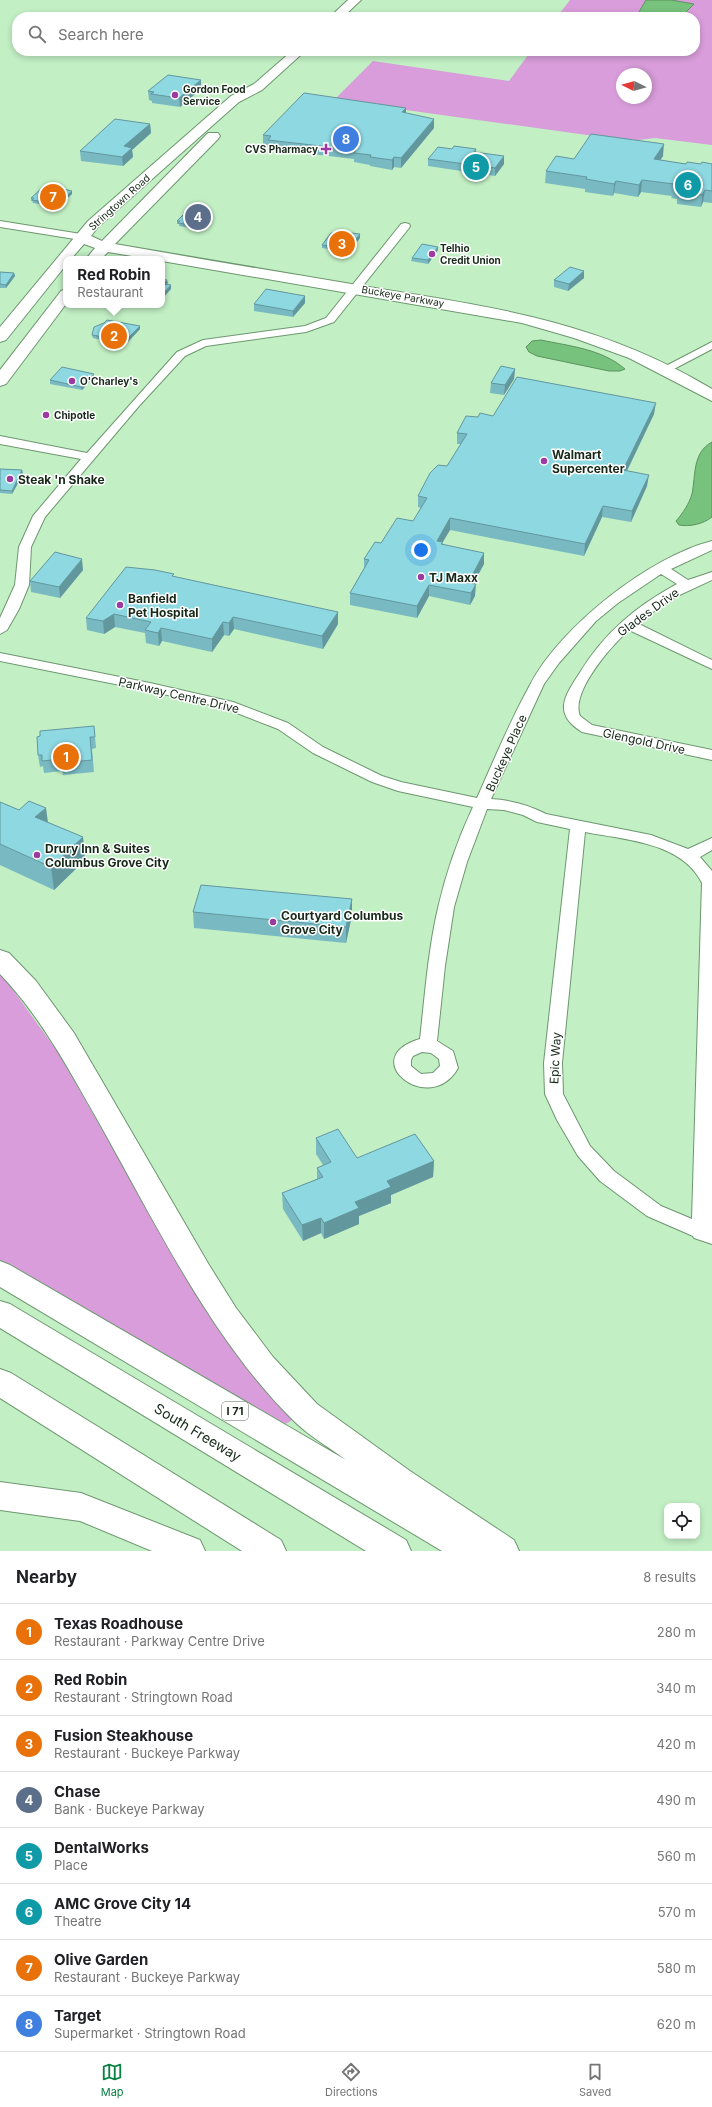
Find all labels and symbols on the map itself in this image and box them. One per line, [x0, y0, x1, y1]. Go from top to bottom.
north arrow [616, 68, 652, 104]
place label: Gordon Food Service [183, 83, 246, 107]
marker: Gordon Food Service [170, 90, 180, 100]
pin: 8 [333, 124, 359, 154]
place label: CVS Pharmacy [245, 143, 318, 156]
marker: CVS Pharmacy [321, 144, 331, 154]
pin: 5 [463, 152, 489, 182]
pin: 6 [675, 170, 701, 200]
street label: Stringtown Road [86, 171, 152, 233]
pin: 7 [40, 182, 66, 212]
pin: 4 [185, 202, 211, 232]
pin: 3 [329, 229, 355, 259]
place label: Telhio Credit Union [440, 242, 501, 266]
marker: Telhio Credit Union [427, 249, 437, 259]
street label: Buckeye Parkway [361, 283, 446, 309]
pin: 2 [101, 321, 127, 351]
place label: O'Charley's [80, 375, 139, 388]
marker: O'Charley's [67, 376, 77, 386]
place label: Chipotle [54, 409, 95, 421]
marker: Chipotle [41, 410, 51, 420]
place label: Walmart Supercenter [552, 447, 625, 476]
marker: Walmart Supercenter [539, 456, 549, 466]
place label: Steak 'n Shake [18, 472, 105, 487]
marker: Steak 'n Shake [5, 474, 15, 484]
your location [411, 540, 431, 560]
place label: TJ Maxx [429, 570, 478, 585]
marker: TJ Maxx [416, 572, 426, 582]
street label: Glades Drive [614, 585, 682, 639]
place label: Banfield Pet Hospital [128, 591, 199, 620]
marker: Banfield Pet Hospital [115, 600, 125, 610]
street label: Parkway Centre Drive [117, 674, 241, 716]
street label: Buckeye Place [482, 712, 530, 794]
street label: Glengold Drive [601, 725, 687, 757]
pin: 1 [53, 742, 79, 772]
place label: Drury Inn & Suites Columbus Grove City [45, 841, 170, 870]
marker: Drury Inn & Suites Columbus Grove City [32, 850, 42, 860]
place label: Courtyard Columbus Grove City [281, 908, 404, 937]
marker: Courtyard Columbus Grove City [268, 917, 278, 927]
street label: Epic Way [546, 1031, 564, 1084]
street label: South Freeway [151, 1399, 245, 1465]
road number: I 71 [222, 1402, 248, 1420]

